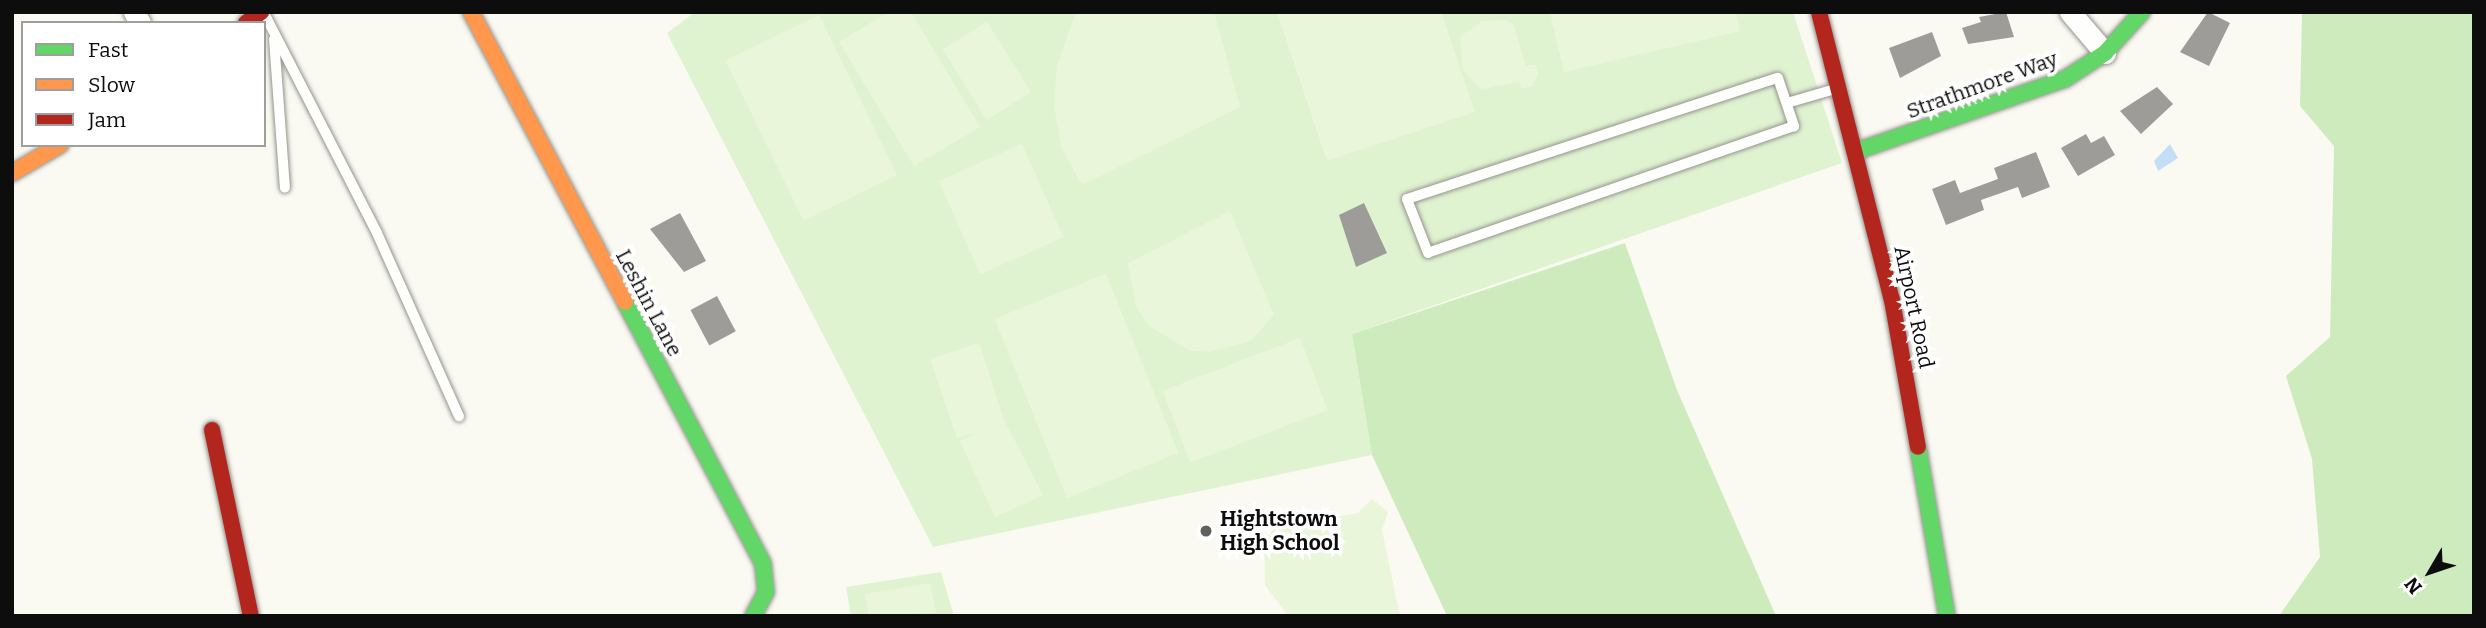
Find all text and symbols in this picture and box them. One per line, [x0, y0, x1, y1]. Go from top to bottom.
legend [21, 21, 266, 147]
text: Fast [88, 37, 128, 63]
street label: Strathmore Way [1903, 46, 2061, 124]
text: Slow [88, 72, 135, 98]
text: Jam [88, 107, 126, 133]
street label: Airport Road [1889, 243, 1939, 371]
street label: Leshin Lane [610, 245, 688, 361]
place label: Hightstown High School [1220, 506, 1339, 556]
marker: Hightstown High School [1198, 523, 1214, 539]
north arrow [2395, 537, 2465, 607]
text: N [2400, 573, 2427, 598]

